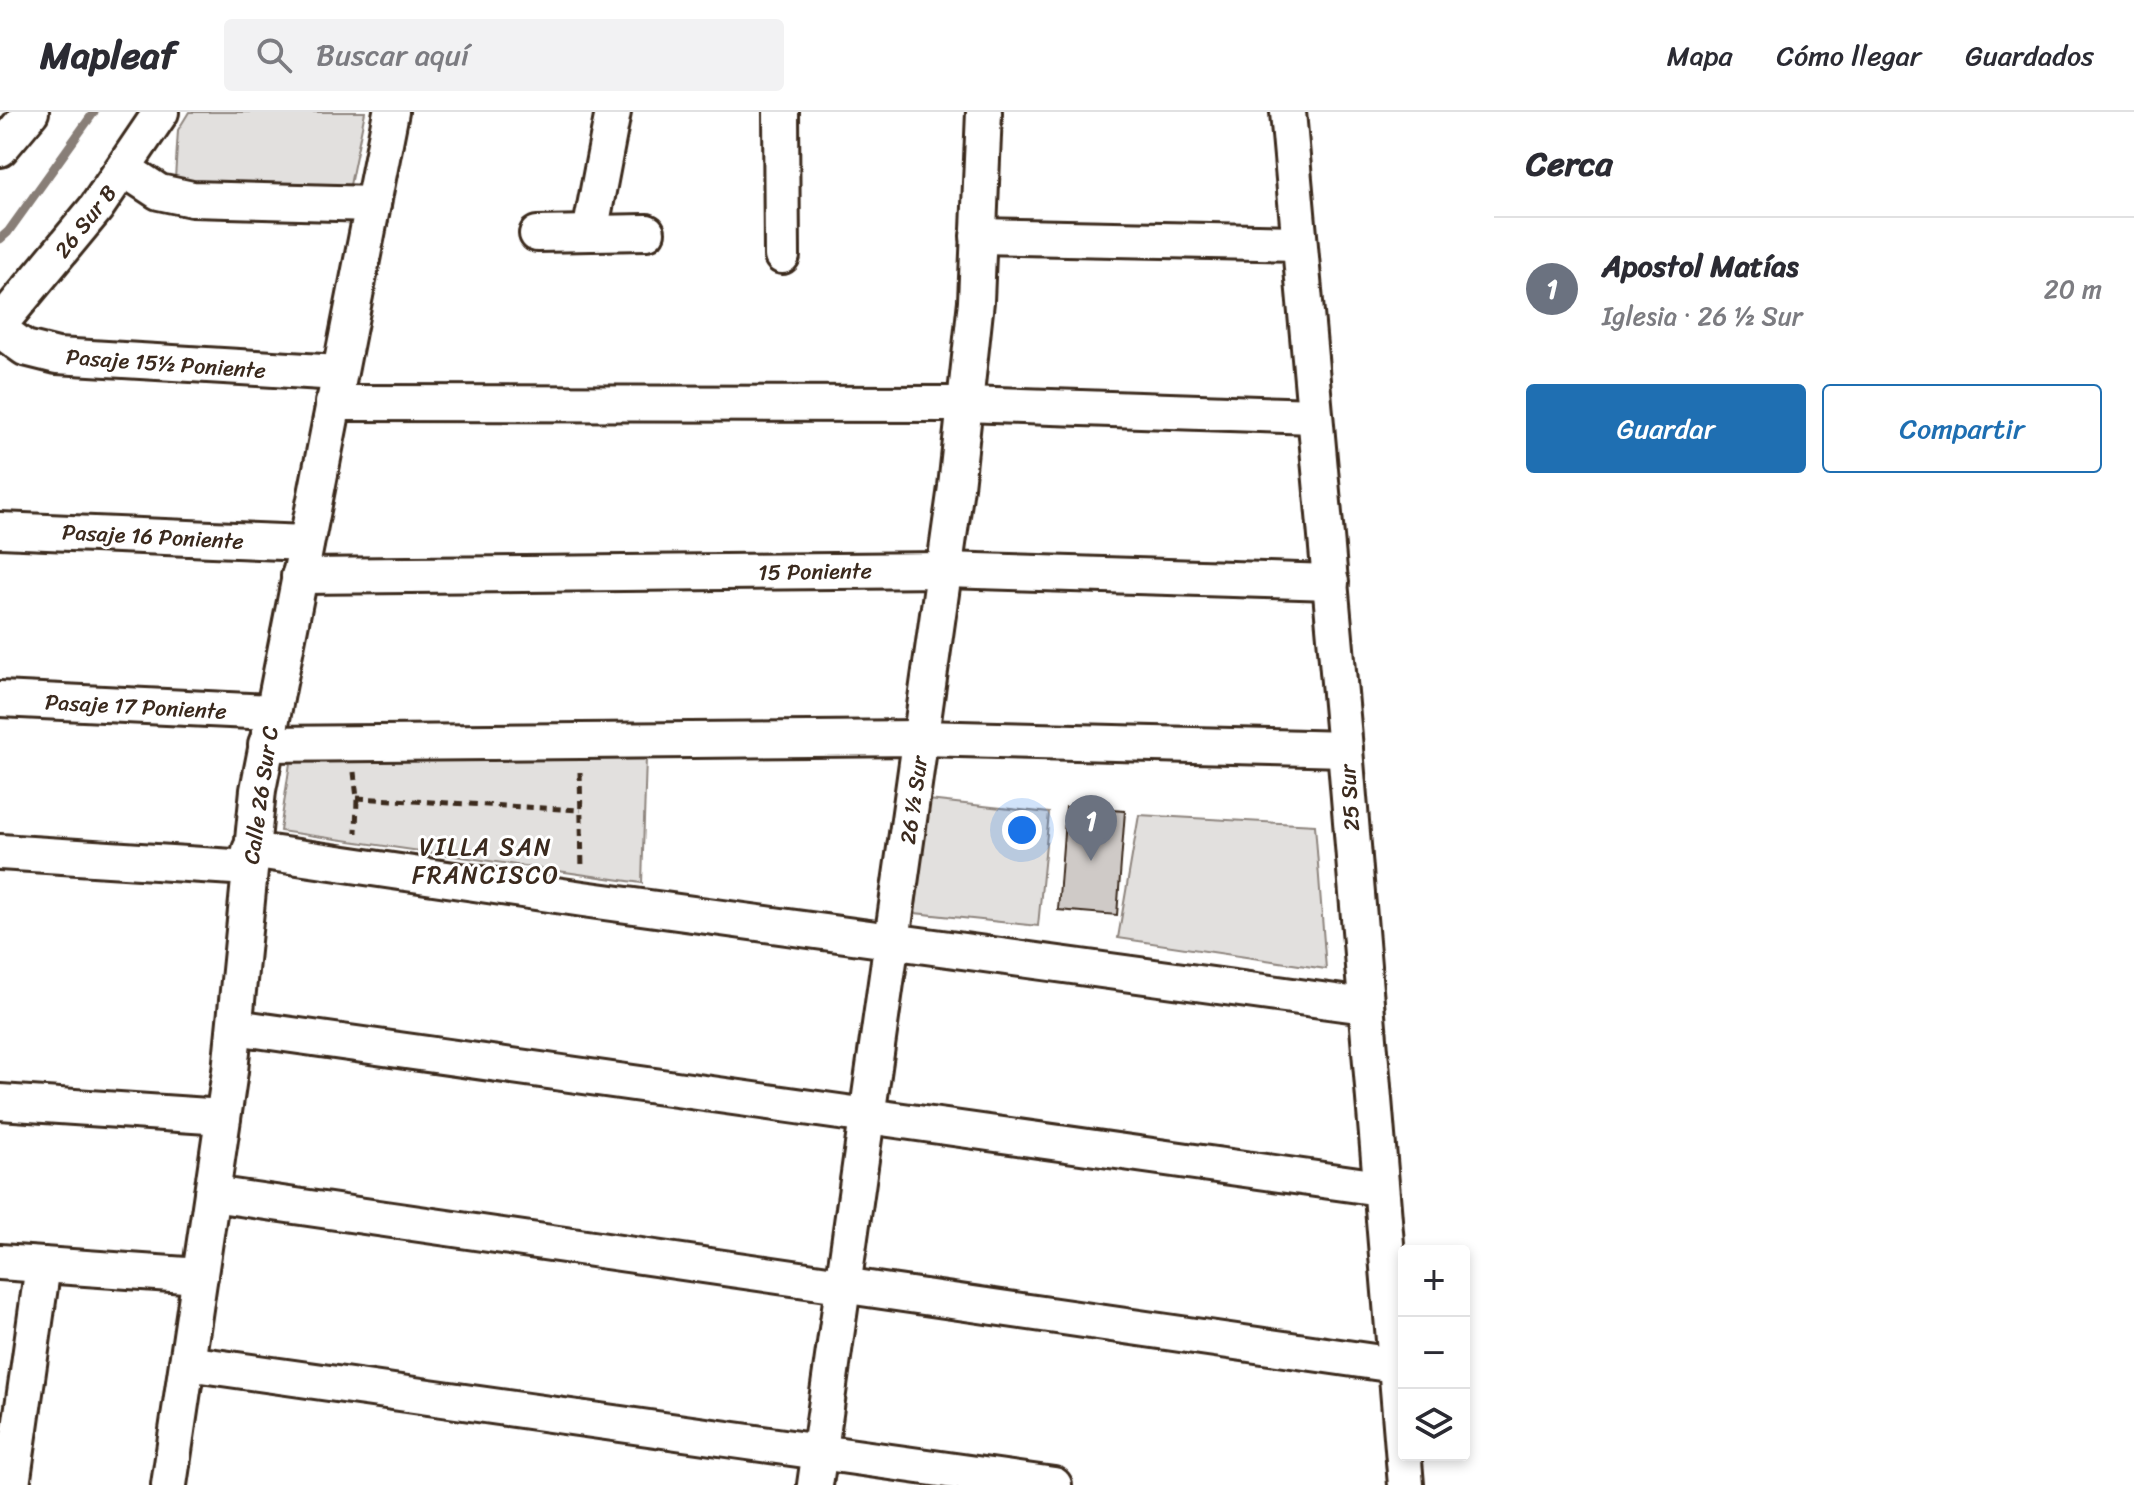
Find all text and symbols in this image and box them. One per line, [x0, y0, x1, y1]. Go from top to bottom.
search box [224, 19, 784, 91]
text: Mapleaf [40, 22, 176, 89]
text: Buscar aquí [316, 28, 469, 82]
text: Mapa [1667, 31, 1733, 80]
text: Cómo llegar [1777, 31, 1921, 80]
text: Guardados [1965, 31, 2094, 80]
icon: search [252, 33, 296, 77]
text: Cerca [1526, 134, 1613, 194]
street label: 26 Sur B [44, 176, 127, 267]
text: Apostol Matías [1602, 239, 1799, 293]
text: 1 [1546, 266, 1558, 312]
text: 20 m [2044, 266, 2102, 312]
text: Iglesia · 26 ½ Sur [1602, 293, 1802, 339]
street label: Pasaje 15½ Poniente [65, 337, 267, 390]
button: Guardar [1526, 384, 1806, 473]
button: Compartir [1822, 384, 2102, 473]
street label: Pasaje 16 Poniente [61, 512, 245, 561]
street label: 15 Poniente [758, 551, 872, 592]
street label: Pasaje 17 Poniente [44, 682, 228, 731]
street label: Calle 26 Sur C [231, 723, 290, 867]
street label: 26 ½ Sur [888, 752, 939, 847]
street label: 25 Sur [1328, 761, 1371, 832]
pin: 1 [1065, 795, 1117, 861]
your location [1002, 810, 1042, 850]
district label: VILLA SAN FRANCISCO [412, 826, 560, 896]
map controls [1398, 1245, 1470, 1461]
button: + [1398, 1245, 1470, 1317]
button: − [1398, 1317, 1470, 1389]
button: layers [1398, 1389, 1470, 1461]

